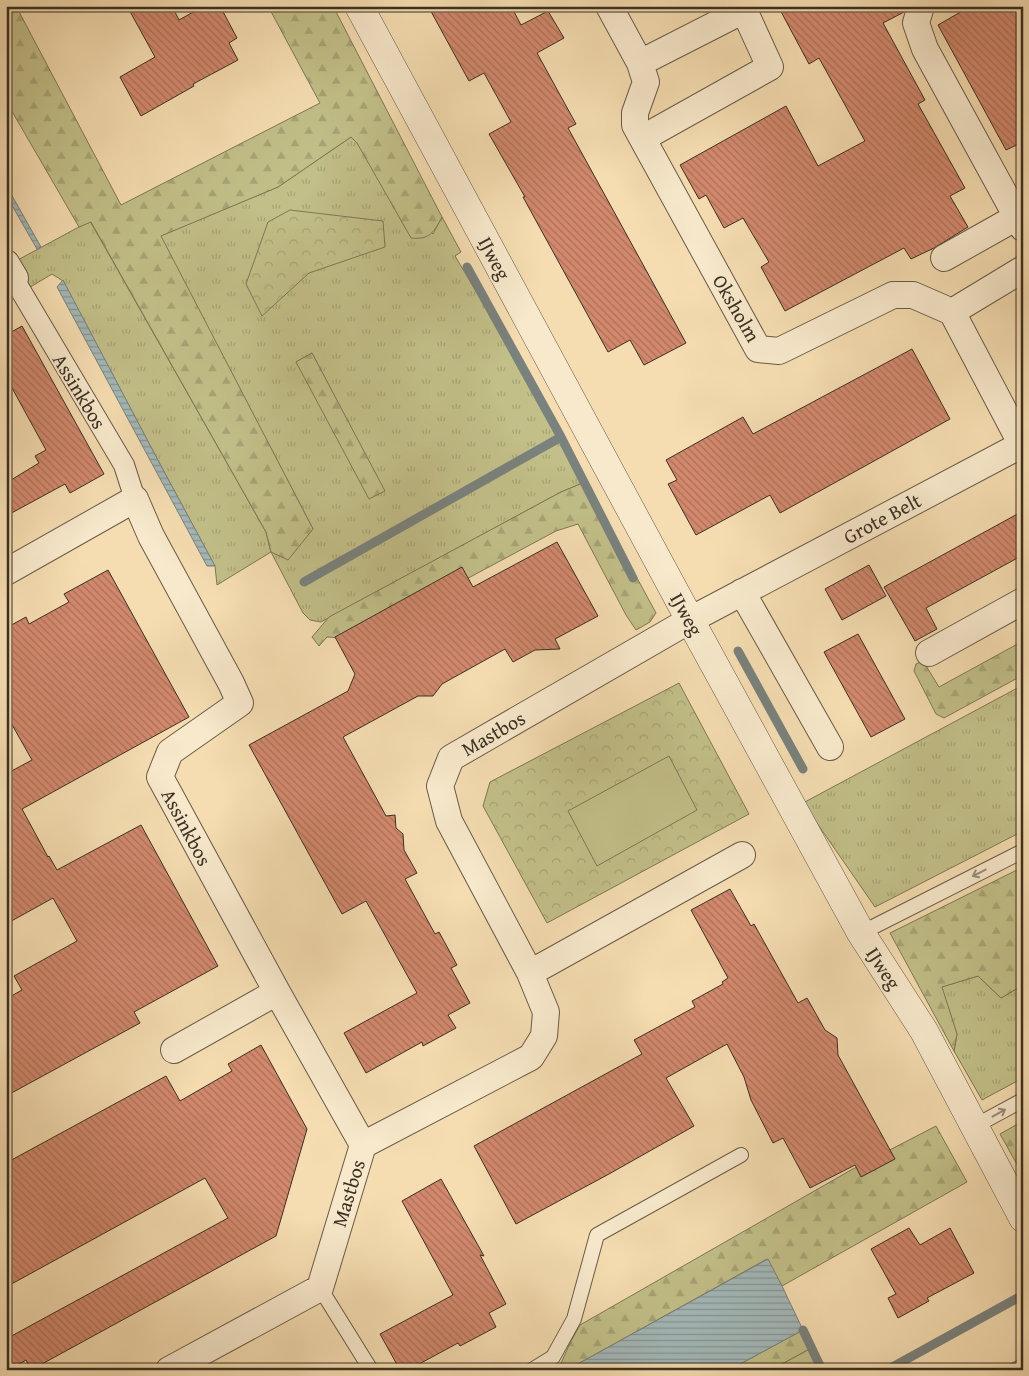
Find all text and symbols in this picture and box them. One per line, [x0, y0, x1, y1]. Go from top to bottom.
street label: IJweg [471, 231, 519, 285]
street label: Oksholm [706, 269, 768, 348]
street label: Assinkbos [46, 348, 114, 434]
street label: Grote Belt [838, 485, 926, 551]
street label: IJweg [663, 587, 711, 641]
street label: Mastbos [456, 703, 530, 763]
street label: Assinkbos [155, 783, 219, 871]
one-way arrow [972, 869, 987, 878]
street label: IJweg [859, 941, 909, 995]
one-way arrow [991, 1108, 1006, 1118]
street label: Mastbos [324, 1156, 372, 1230]

